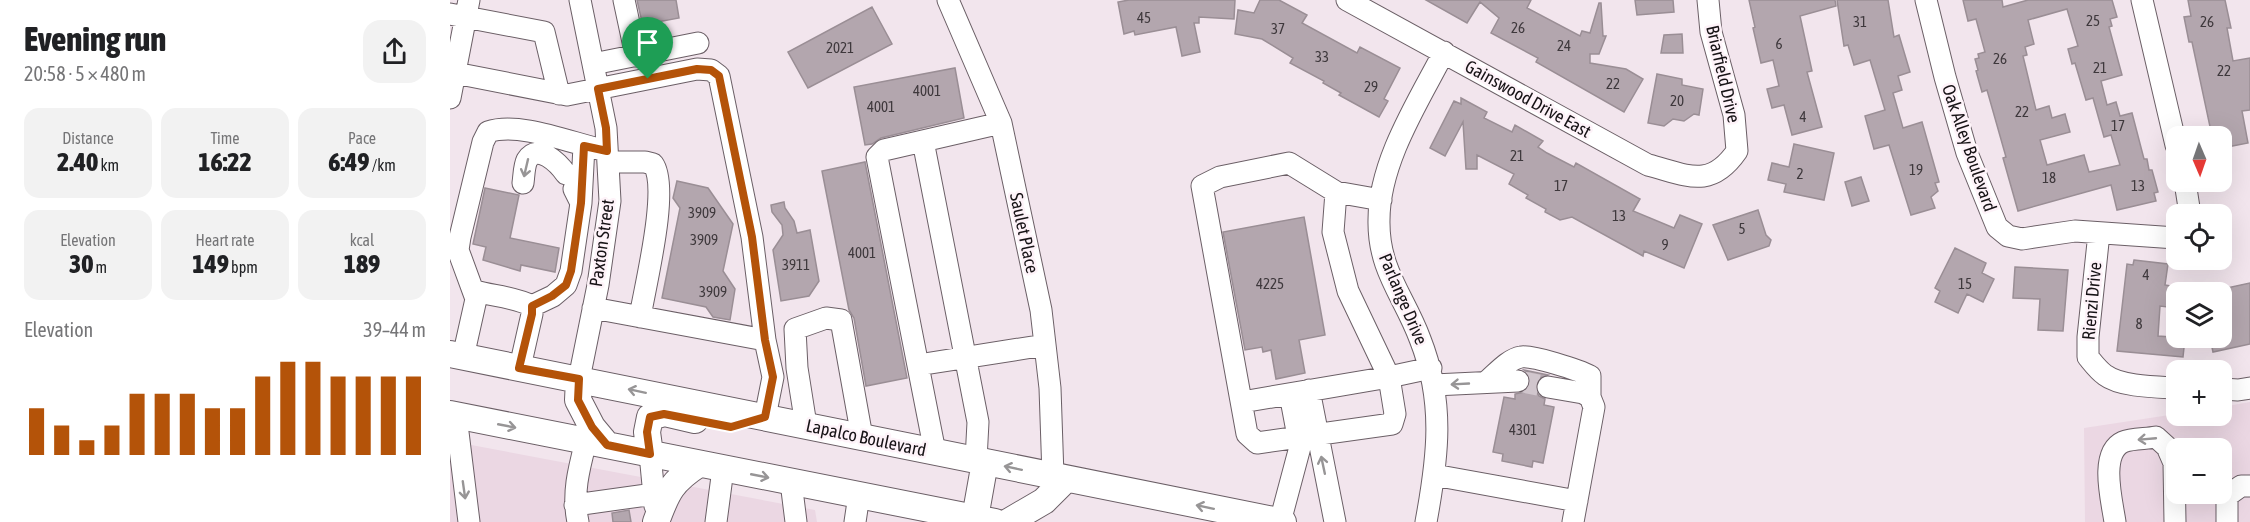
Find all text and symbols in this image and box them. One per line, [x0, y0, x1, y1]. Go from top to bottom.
house number: 45 [1137, 9, 1151, 26]
house number: 25 [2086, 12, 2100, 29]
house number: 31 [1853, 13, 1867, 30]
house number: 26 [2200, 13, 2214, 30]
pin [622, 17, 673, 79]
house number: 26 [1511, 19, 1525, 36]
text: Evening run [24, 20, 166, 58]
button: share [363, 20, 426, 83]
house number: 37 [1271, 20, 1285, 37]
street label: Briarfield Drive [1702, 23, 1745, 125]
icon: arrive [631, 26, 664, 59]
house number: 6 [1775, 35, 1783, 52]
house number: 24 [1557, 37, 1571, 54]
house number: 2021 [826, 39, 854, 56]
house number: 33 [1315, 48, 1329, 65]
house number: 26 [1993, 50, 2007, 67]
street label: Gainswood Drive East [1462, 55, 1595, 142]
house number: 21 [2093, 59, 2107, 76]
text: 20:58 · 5 × 480 m [24, 62, 146, 85]
house number: 22 [2217, 62, 2231, 79]
house number: 22 [1606, 75, 1620, 92]
house number: 29 [1364, 78, 1378, 95]
house number: 4001 [913, 82, 941, 99]
street label: Oak Alley Boulevard [1938, 82, 2001, 214]
house number: 20 [1670, 92, 1684, 109]
house number: 4001 [867, 98, 895, 115]
house number: 22 [2015, 103, 2029, 120]
house number: 4 [1799, 108, 1807, 125]
house number: 17 [2111, 117, 2125, 134]
north arrow [2166, 126, 2232, 192]
map controls [2166, 126, 2232, 504]
text: Distance [62, 129, 114, 147]
text: Time [210, 129, 240, 147]
text: Pace [348, 129, 376, 147]
text: 2.40 [57, 147, 98, 177]
text: 16:22 [198, 147, 252, 177]
text: 6:49 [328, 147, 370, 177]
house number: 21 [1510, 147, 1524, 164]
text: km [98, 156, 119, 174]
text: /km [370, 156, 396, 174]
one-way arrow [519, 158, 531, 177]
house number: 19 [1909, 161, 1923, 178]
house number: 2 [1796, 165, 1804, 182]
house number: 18 [2042, 169, 2056, 186]
house number: 17 [1554, 177, 1568, 194]
house number: 13 [2131, 177, 2145, 194]
street label: Saulet Place [1006, 191, 1043, 275]
street label: Paxton Street [585, 198, 618, 288]
house number: 3909 [688, 204, 716, 221]
button: locate [2166, 204, 2232, 270]
house number: 13 [1612, 207, 1626, 224]
house number: 5 [1738, 220, 1746, 237]
text: Elevation [60, 231, 116, 249]
text: Heart rate [196, 231, 254, 249]
text: kcal [350, 231, 374, 249]
house number: 3909 [690, 231, 718, 248]
house number: 9 [1661, 236, 1669, 253]
house number: 4001 [848, 244, 876, 261]
text: 30 [69, 249, 93, 279]
text: 149 [192, 249, 229, 279]
text: 189 [344, 249, 380, 279]
street label: Parlange Drive [1375, 250, 1432, 348]
house number: 3911 [782, 256, 810, 273]
text: m [93, 258, 107, 276]
text: bpm [229, 258, 258, 276]
street label: Rienzi Drive [2078, 261, 2105, 341]
house number: 4 [2142, 266, 2150, 283]
house number: 4225 [1256, 275, 1284, 292]
house number: 15 [1958, 275, 1972, 292]
button: layers [2166, 282, 2232, 348]
house number: 3909 [699, 283, 727, 300]
house number: 8 [2135, 315, 2143, 332]
text: Elevation [24, 318, 93, 341]
text: 39–44 m [363, 318, 426, 341]
button: + [2166, 360, 2232, 426]
one-way arrow [1450, 378, 1470, 389]
one-way arrow [628, 385, 648, 396]
street label: Lapalco Boulevard [804, 415, 928, 460]
one-way arrow [497, 421, 517, 432]
house number: 4301 [1509, 421, 1537, 438]
one-way arrow [2138, 434, 2157, 445]
button: − [2166, 438, 2232, 504]
one-way arrow [1317, 455, 1328, 475]
one-way arrow [1004, 462, 1024, 473]
one-way arrow [750, 471, 770, 482]
one-way arrow [459, 479, 470, 499]
one-way arrow [1195, 501, 1215, 512]

